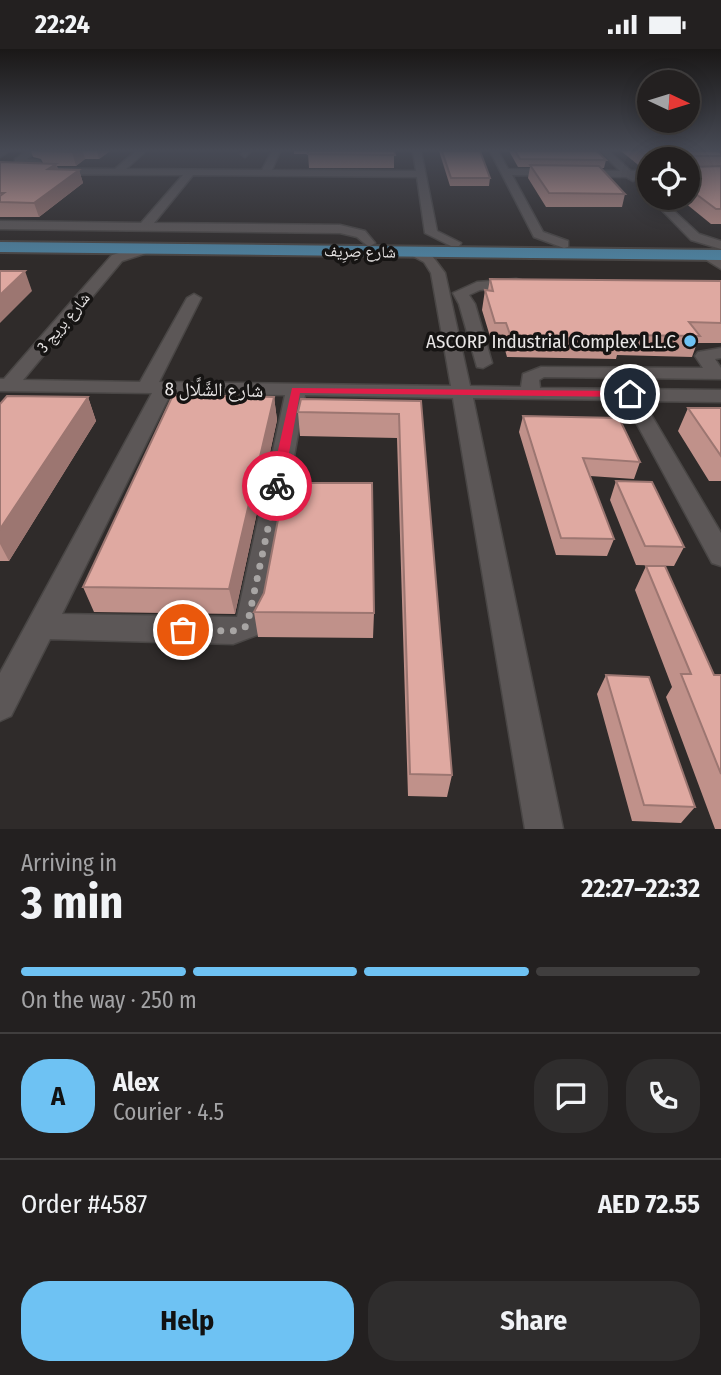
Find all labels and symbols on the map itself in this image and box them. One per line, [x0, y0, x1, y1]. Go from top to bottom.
north arrow [637, 70, 700, 133]
street label: شارع صِرِيف [324, 241, 396, 264]
street label: شارع بريج 3 [33, 289, 95, 357]
place label: ASCORP Industrial Complex L.L.C [426, 330, 676, 353]
marker: ASCORP Industrial Complex L.L.C [682, 333, 698, 349]
pin [600, 364, 660, 424]
street label: شارع الشَّلَّال 8 [164, 376, 264, 402]
courier [242, 451, 312, 521]
pin [153, 600, 213, 660]

